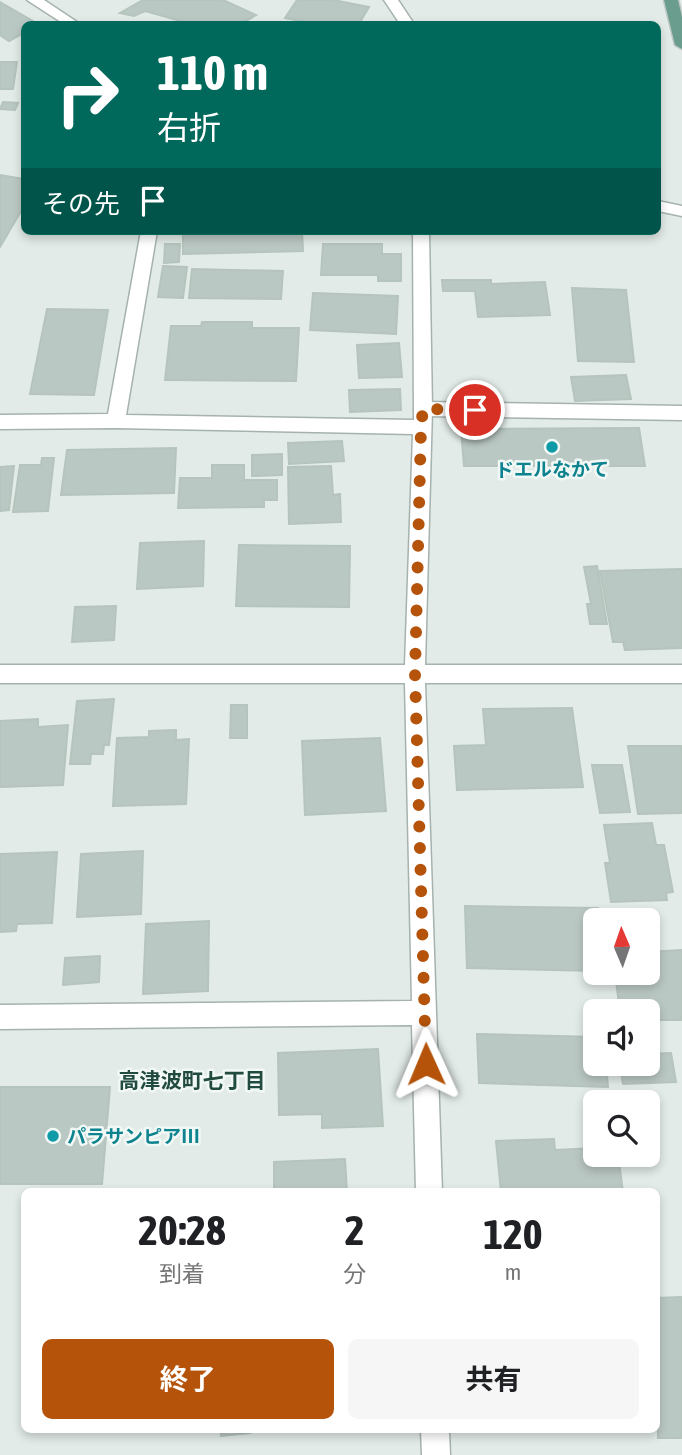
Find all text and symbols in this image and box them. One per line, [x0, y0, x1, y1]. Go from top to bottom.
text: 110 m [157, 44, 268, 100]
icon: right [42, 49, 133, 140]
text: 右折 [157, 109, 221, 146]
icon: arrive [134, 182, 172, 220]
text: その先 [42, 189, 120, 219]
pin [445, 380, 505, 440]
icon: arrive [456, 391, 494, 429]
marker: ドエルなかて [544, 439, 560, 455]
place label: ドエルなかて [495, 458, 609, 480]
north arrow [583, 908, 660, 985]
map controls [583, 908, 660, 1167]
button: sound [583, 999, 660, 1076]
position arrow [389, 1027, 463, 1101]
district label: 高津波町七丁目 [119, 1068, 266, 1092]
button: search [583, 1090, 660, 1167]
place label: パラサンピアⅢ [67, 1125, 200, 1147]
marker: パラサンピアⅢ [45, 1128, 61, 1144]
text: 20:28 [138, 1206, 226, 1254]
text: 2 [345, 1206, 364, 1254]
text: 120 [483, 1210, 543, 1258]
text: m [505, 1259, 521, 1285]
text: 到着 [159, 1261, 205, 1287]
text: 分 [343, 1261, 366, 1287]
button: 終了 [42, 1339, 334, 1419]
button: 共有 [348, 1339, 639, 1419]

